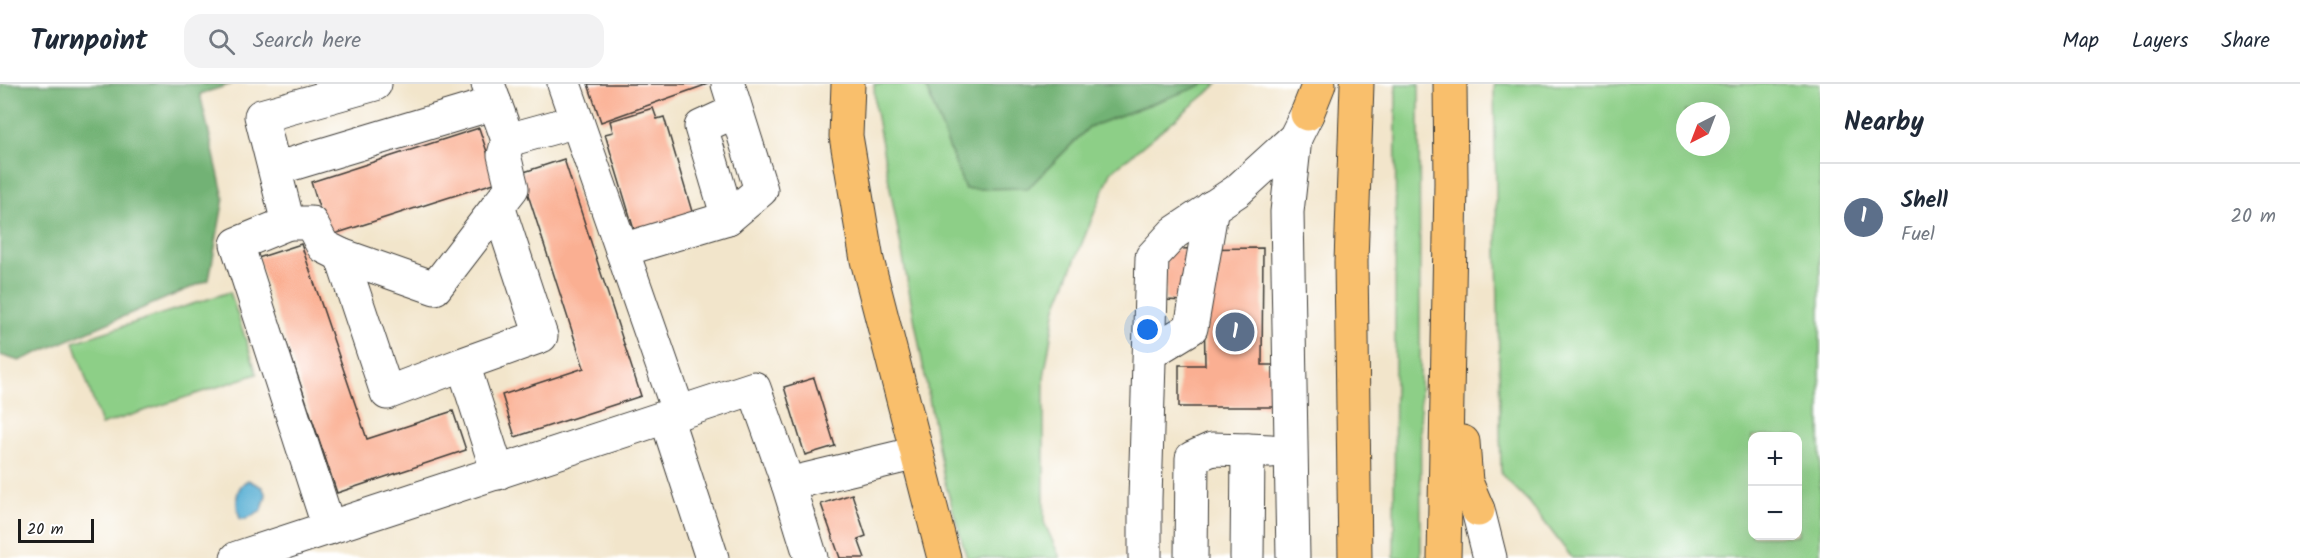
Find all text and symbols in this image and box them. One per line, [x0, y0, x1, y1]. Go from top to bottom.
search box [184, 14, 604, 68]
text: Turnpoint [30, 19, 148, 64]
text: Search here [253, 24, 361, 59]
icon: search [205, 25, 238, 58]
text: Map [2062, 25, 2099, 58]
text: Layers [2132, 25, 2188, 58]
text: Share [2221, 25, 2270, 58]
north arrow [1676, 102, 1730, 156]
text: Nearby [1844, 102, 1924, 144]
text: Shell [1901, 184, 1948, 219]
text: 1 [1860, 201, 1867, 233]
text: 20 m [2230, 201, 2276, 233]
text: Fuel [1901, 219, 1935, 251]
pin: 1 [1216, 310, 1254, 354]
your location [1133, 315, 1162, 344]
map controls [1748, 432, 1802, 540]
button: + [1748, 432, 1802, 486]
button: − [1748, 486, 1802, 540]
scale bar [18, 516, 94, 544]
text: 20 m [27, 517, 63, 542]

